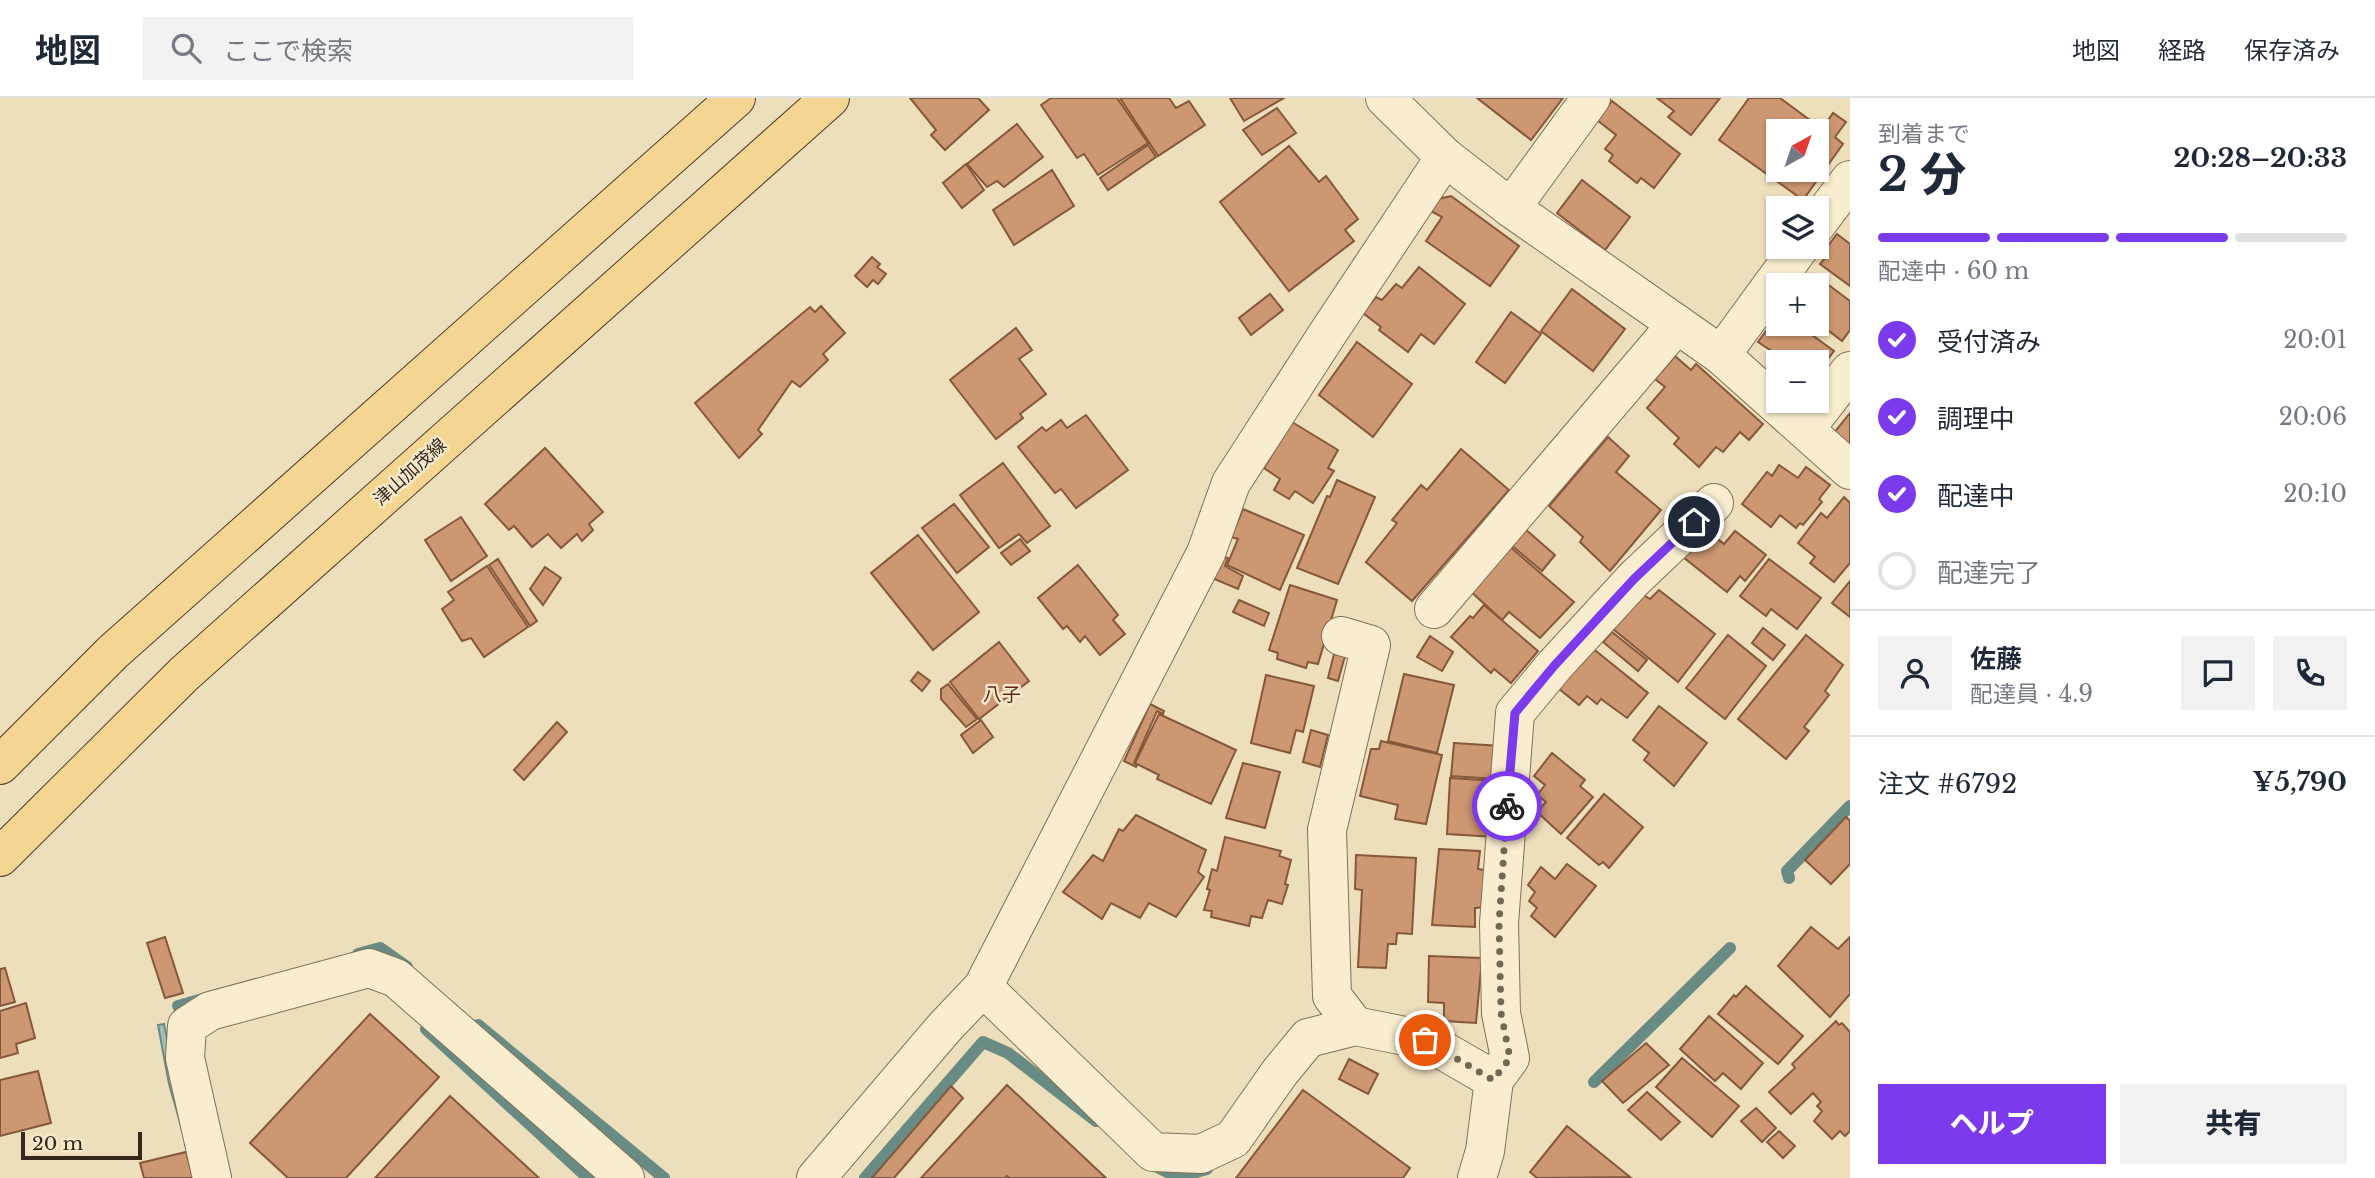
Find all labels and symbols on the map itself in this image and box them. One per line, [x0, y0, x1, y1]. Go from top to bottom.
north arrow [1766, 119, 1829, 182]
street label: 津山加茂線 [369, 434, 451, 510]
pin [1664, 492, 1724, 552]
district label: 八子 [983, 683, 1021, 706]
courier [1472, 771, 1542, 841]
pin [1395, 1010, 1455, 1070]
scale bar [21, 1129, 142, 1161]

